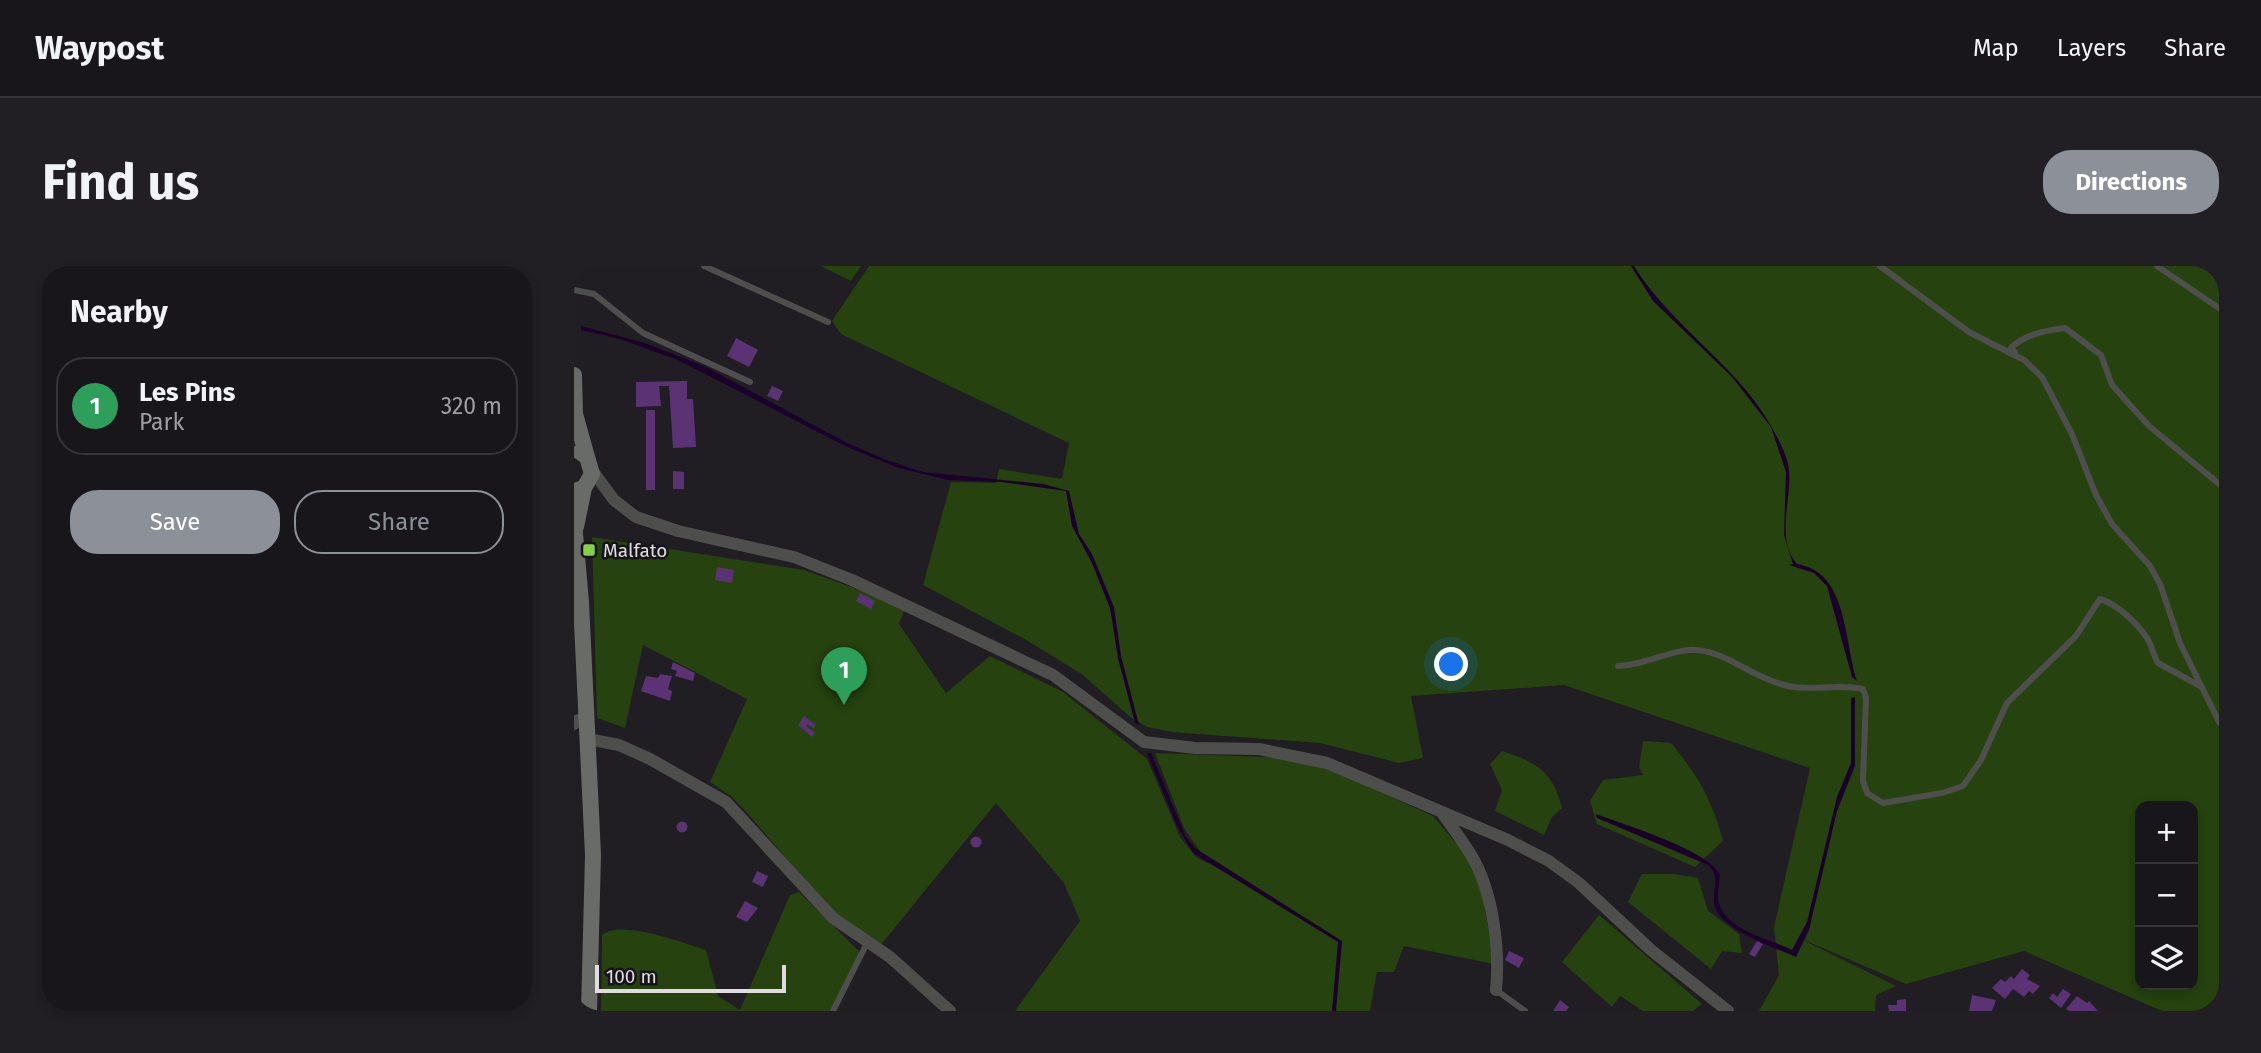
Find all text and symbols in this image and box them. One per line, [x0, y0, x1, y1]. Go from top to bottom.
text: Waypost [35, 28, 164, 68]
text: Map [1973, 34, 2019, 62]
text: Layers [2057, 34, 2126, 62]
text: Share [2164, 34, 2226, 62]
button: Directions [2043, 150, 2219, 214]
text: Find us [42, 153, 199, 212]
text: Nearby [70, 294, 168, 330]
text: Les Pins [139, 377, 235, 408]
text: 1 [90, 392, 100, 420]
text: 320 m [441, 392, 502, 420]
text: Park [139, 408, 184, 436]
button: Save [70, 490, 280, 554]
button: Share [294, 490, 504, 554]
place label: Malfato [603, 539, 667, 562]
marker: Malfato [581, 542, 597, 558]
pin: 1 [821, 647, 867, 705]
your location [1434, 647, 1468, 681]
map controls [2135, 801, 2198, 990]
button: + [2135, 801, 2198, 864]
button: − [2135, 864, 2198, 927]
button: layers [2135, 927, 2198, 990]
scale bar [595, 962, 786, 994]
text: 100 m [606, 965, 657, 988]

